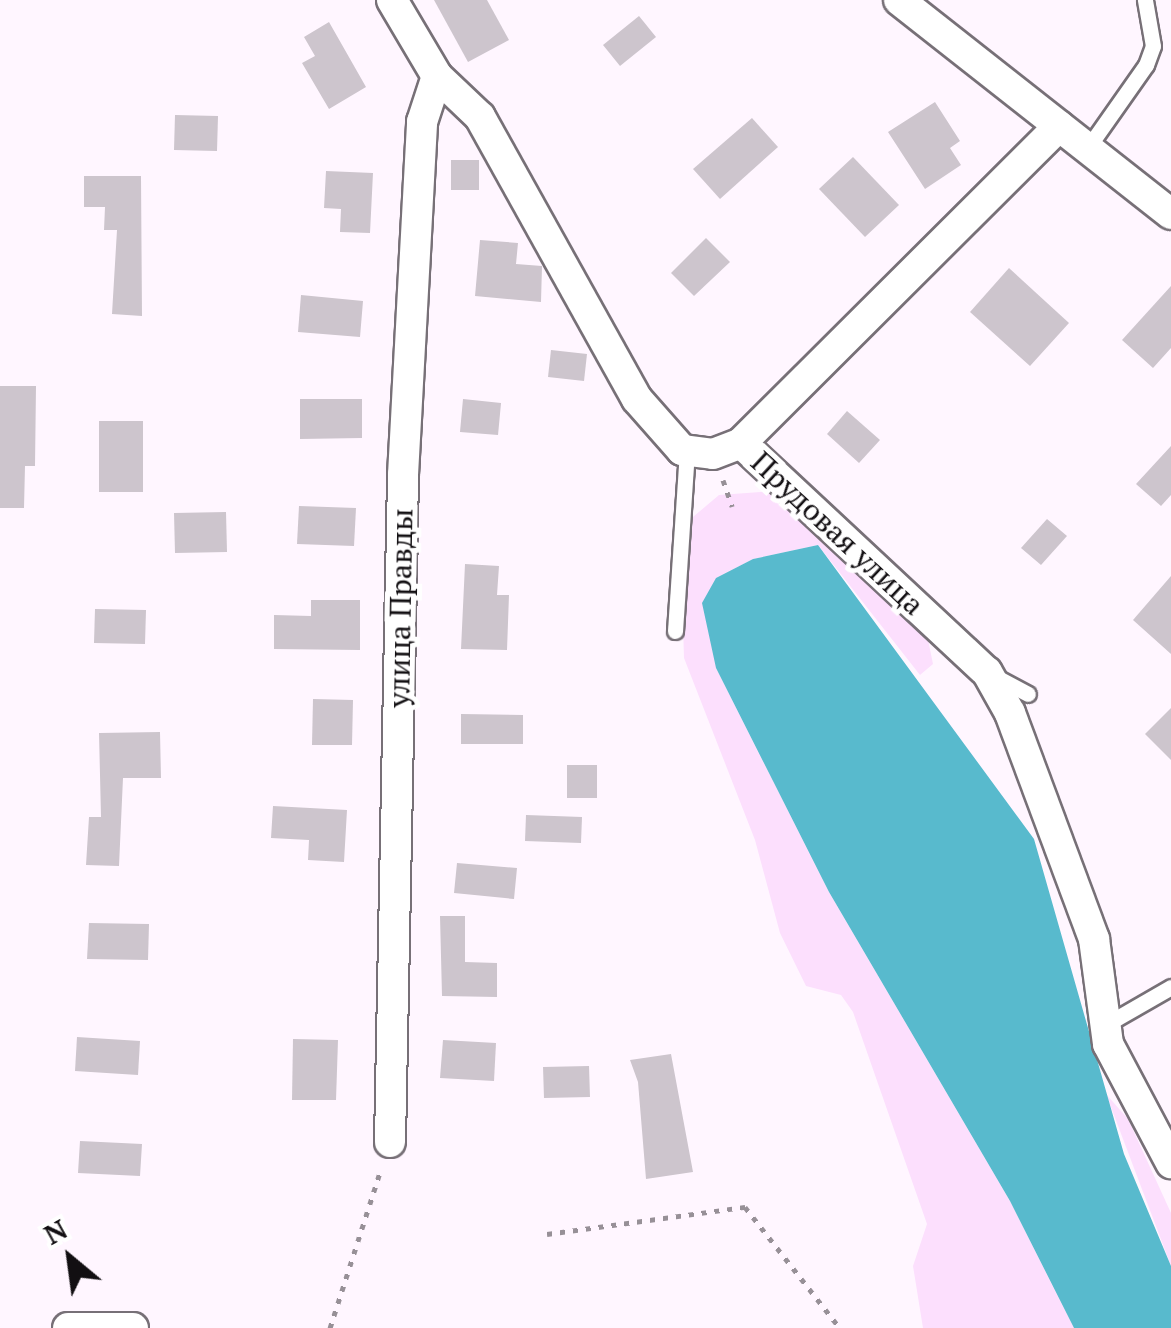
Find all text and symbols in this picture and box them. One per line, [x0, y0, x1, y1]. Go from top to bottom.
street label: Прудовая улица [744, 444, 932, 622]
street label: улица Правды [380, 508, 420, 708]
north arrow [20, 1208, 120, 1308]
text: N [37, 1210, 73, 1253]

